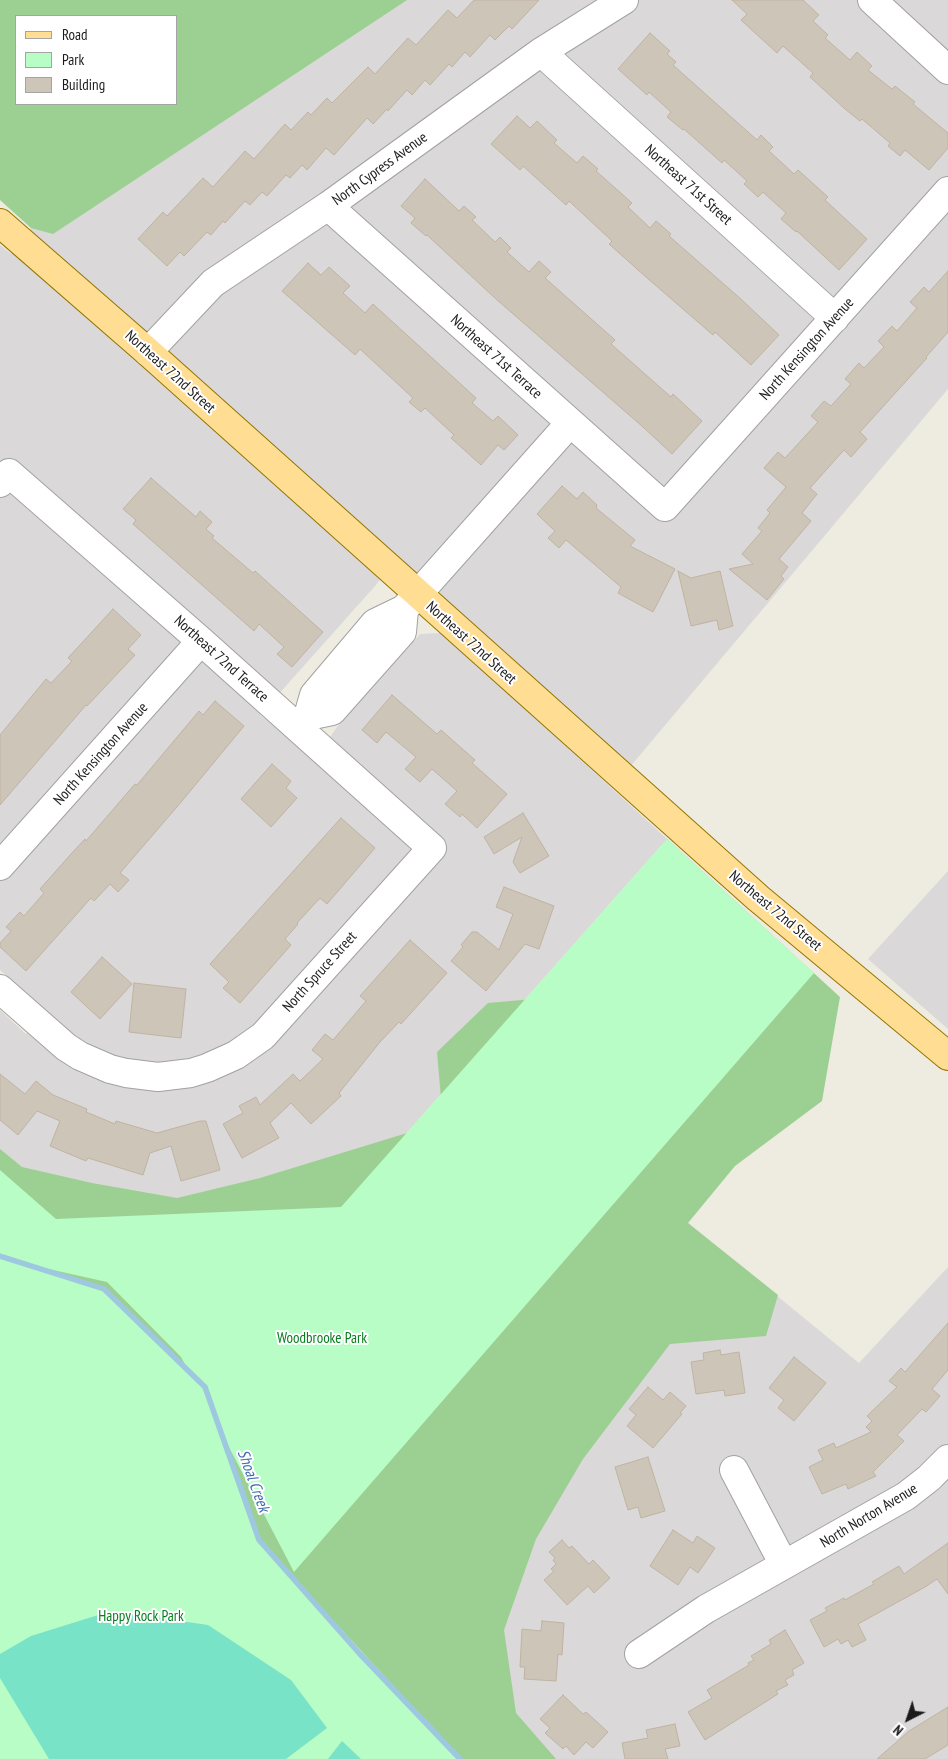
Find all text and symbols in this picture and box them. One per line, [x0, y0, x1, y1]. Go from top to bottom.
legend [15, 15, 178, 105]
text: Road [62, 25, 88, 44]
text: Park [62, 50, 84, 69]
text: Building [62, 75, 105, 94]
street label: North Cypress Avenue [329, 129, 431, 209]
street label: Northeast 71st Street [641, 141, 735, 229]
street label: North Kensington Avenue [756, 294, 858, 404]
street label: Northeast 71st Terrace [446, 311, 546, 403]
street label: Northeast 72nd Street [121, 327, 219, 417]
street label: Northeast 72nd Street [422, 598, 520, 688]
street label: Northeast 72nd Terrace [170, 612, 272, 706]
street label: North Kensington Avenue [50, 699, 152, 809]
street label: Northeast 72nd Street [725, 867, 825, 955]
street label: North Spruce Street [279, 928, 361, 1016]
park label: Woodbrooke Park [277, 1330, 367, 1348]
water label: Shoal Creek [233, 1447, 273, 1515]
street label: North Norton Avenue [817, 1480, 921, 1552]
park label: Happy Rock Park [98, 1608, 184, 1626]
north arrow [883, 1694, 933, 1744]
text: N [889, 1721, 907, 1740]

